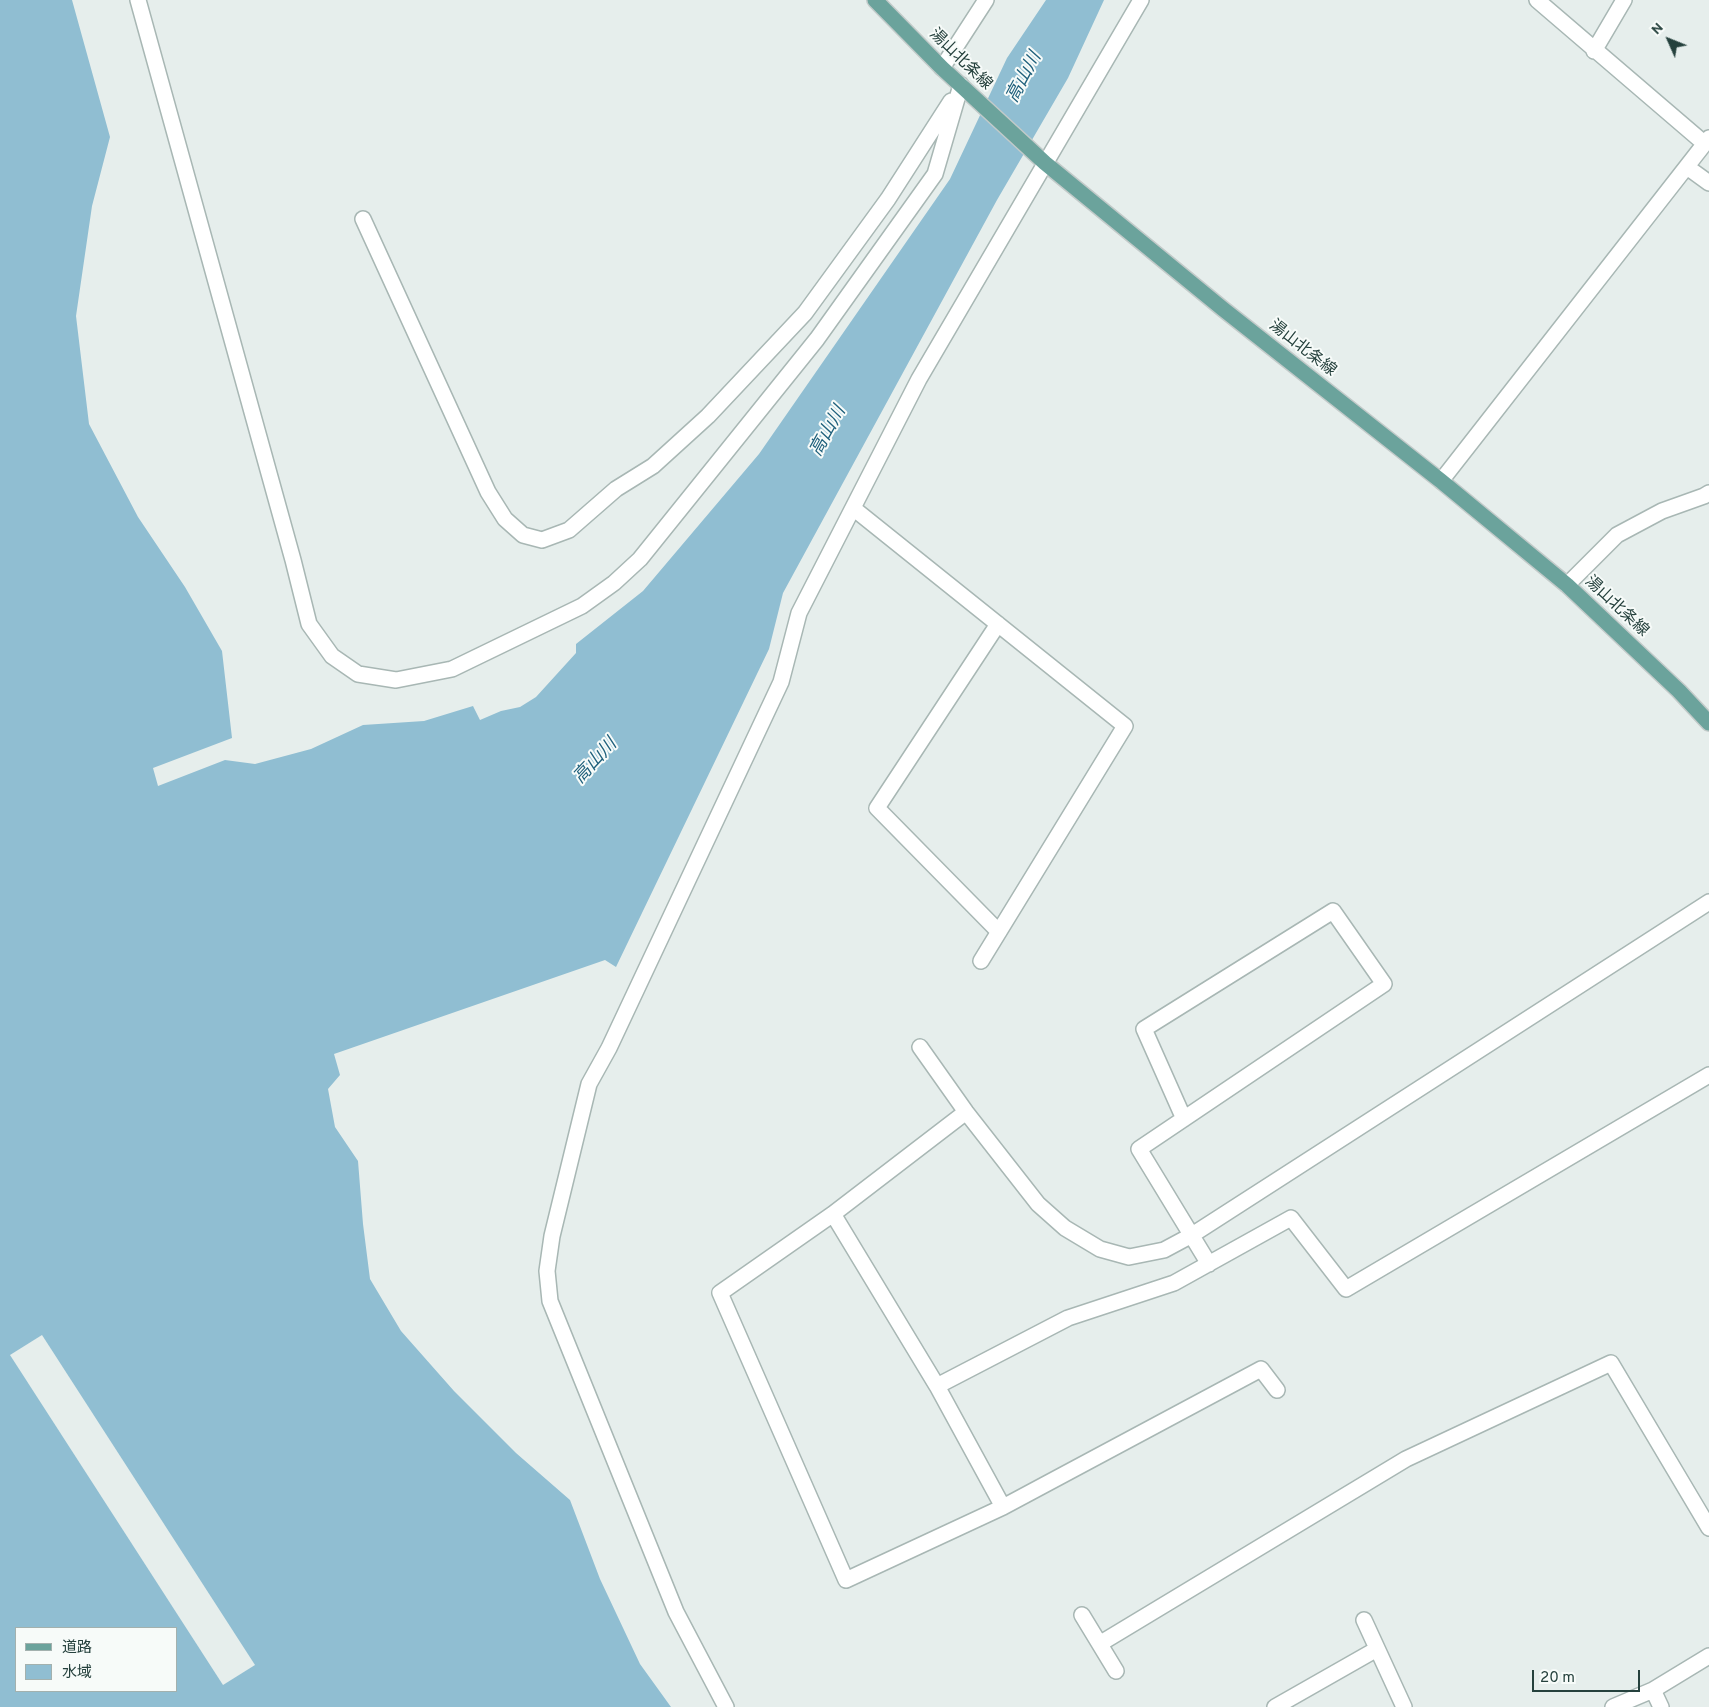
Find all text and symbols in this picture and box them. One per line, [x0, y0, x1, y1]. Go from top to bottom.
north arrow [1644, 15, 1694, 65]
text: N [1648, 20, 1667, 39]
street label: 湯山北条線 [925, 25, 995, 95]
water label: 高山川 [1003, 49, 1047, 107]
street label: 湯山北条線 [1265, 317, 1339, 381]
water label: 高山川 [806, 403, 852, 461]
street label: 湯山北条線 [1580, 573, 1652, 641]
water label: 高山川 [570, 735, 622, 789]
legend [15, 1627, 178, 1692]
text: 道路 [62, 1639, 92, 1658]
scale bar [1534, 1660, 1642, 1692]
text: 水域 [62, 1664, 92, 1683]
text: 20 m [1540, 1669, 1575, 1688]

